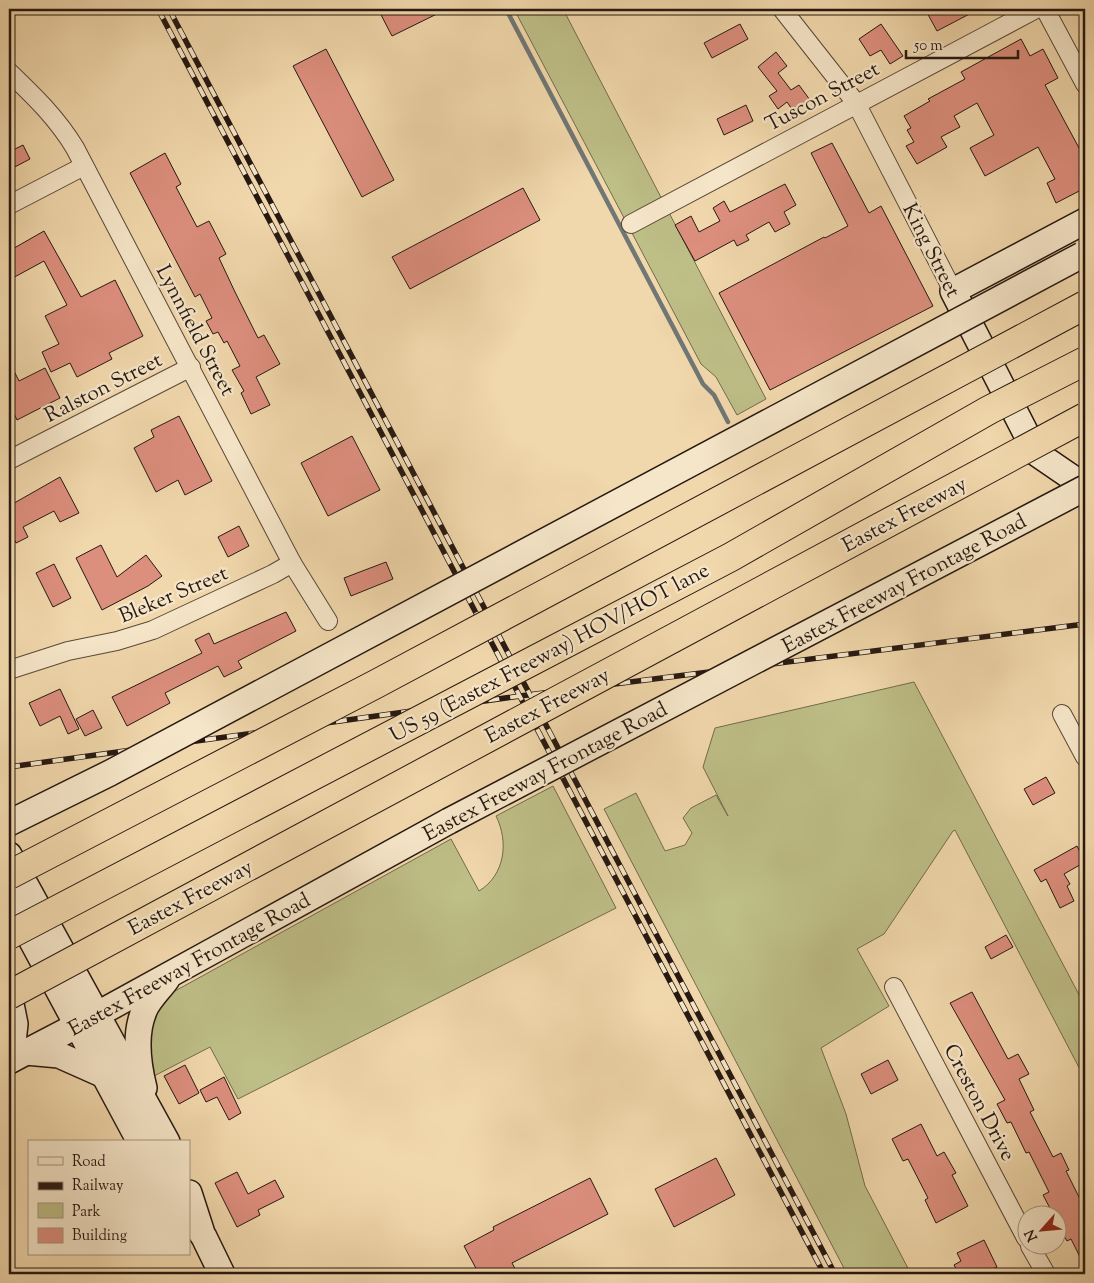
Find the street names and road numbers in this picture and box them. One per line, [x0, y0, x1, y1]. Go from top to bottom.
street label: Tuscon Street [761, 55, 885, 140]
street label: King Street [894, 199, 967, 303]
street label: Lynnfield Street [147, 260, 241, 402]
street label: Ralston Street [40, 346, 168, 431]
street label: Eastex Freeway [837, 470, 973, 561]
street label: Eastex Freeway Frontage Road [777, 507, 1033, 662]
street label: US 59 (Eastex Freeway) HOV/HOT lane [385, 557, 713, 747]
street label: Bleker Street [115, 559, 233, 632]
street label: Eastex Freeway [480, 662, 614, 748]
street label: Eastex Freeway Frontage Road [418, 695, 674, 850]
street label: Eastex Freeway [123, 853, 259, 944]
street label: Eastex Freeway Frontage Road [63, 886, 317, 1045]
street label: Creston Drive [935, 1039, 1022, 1167]

